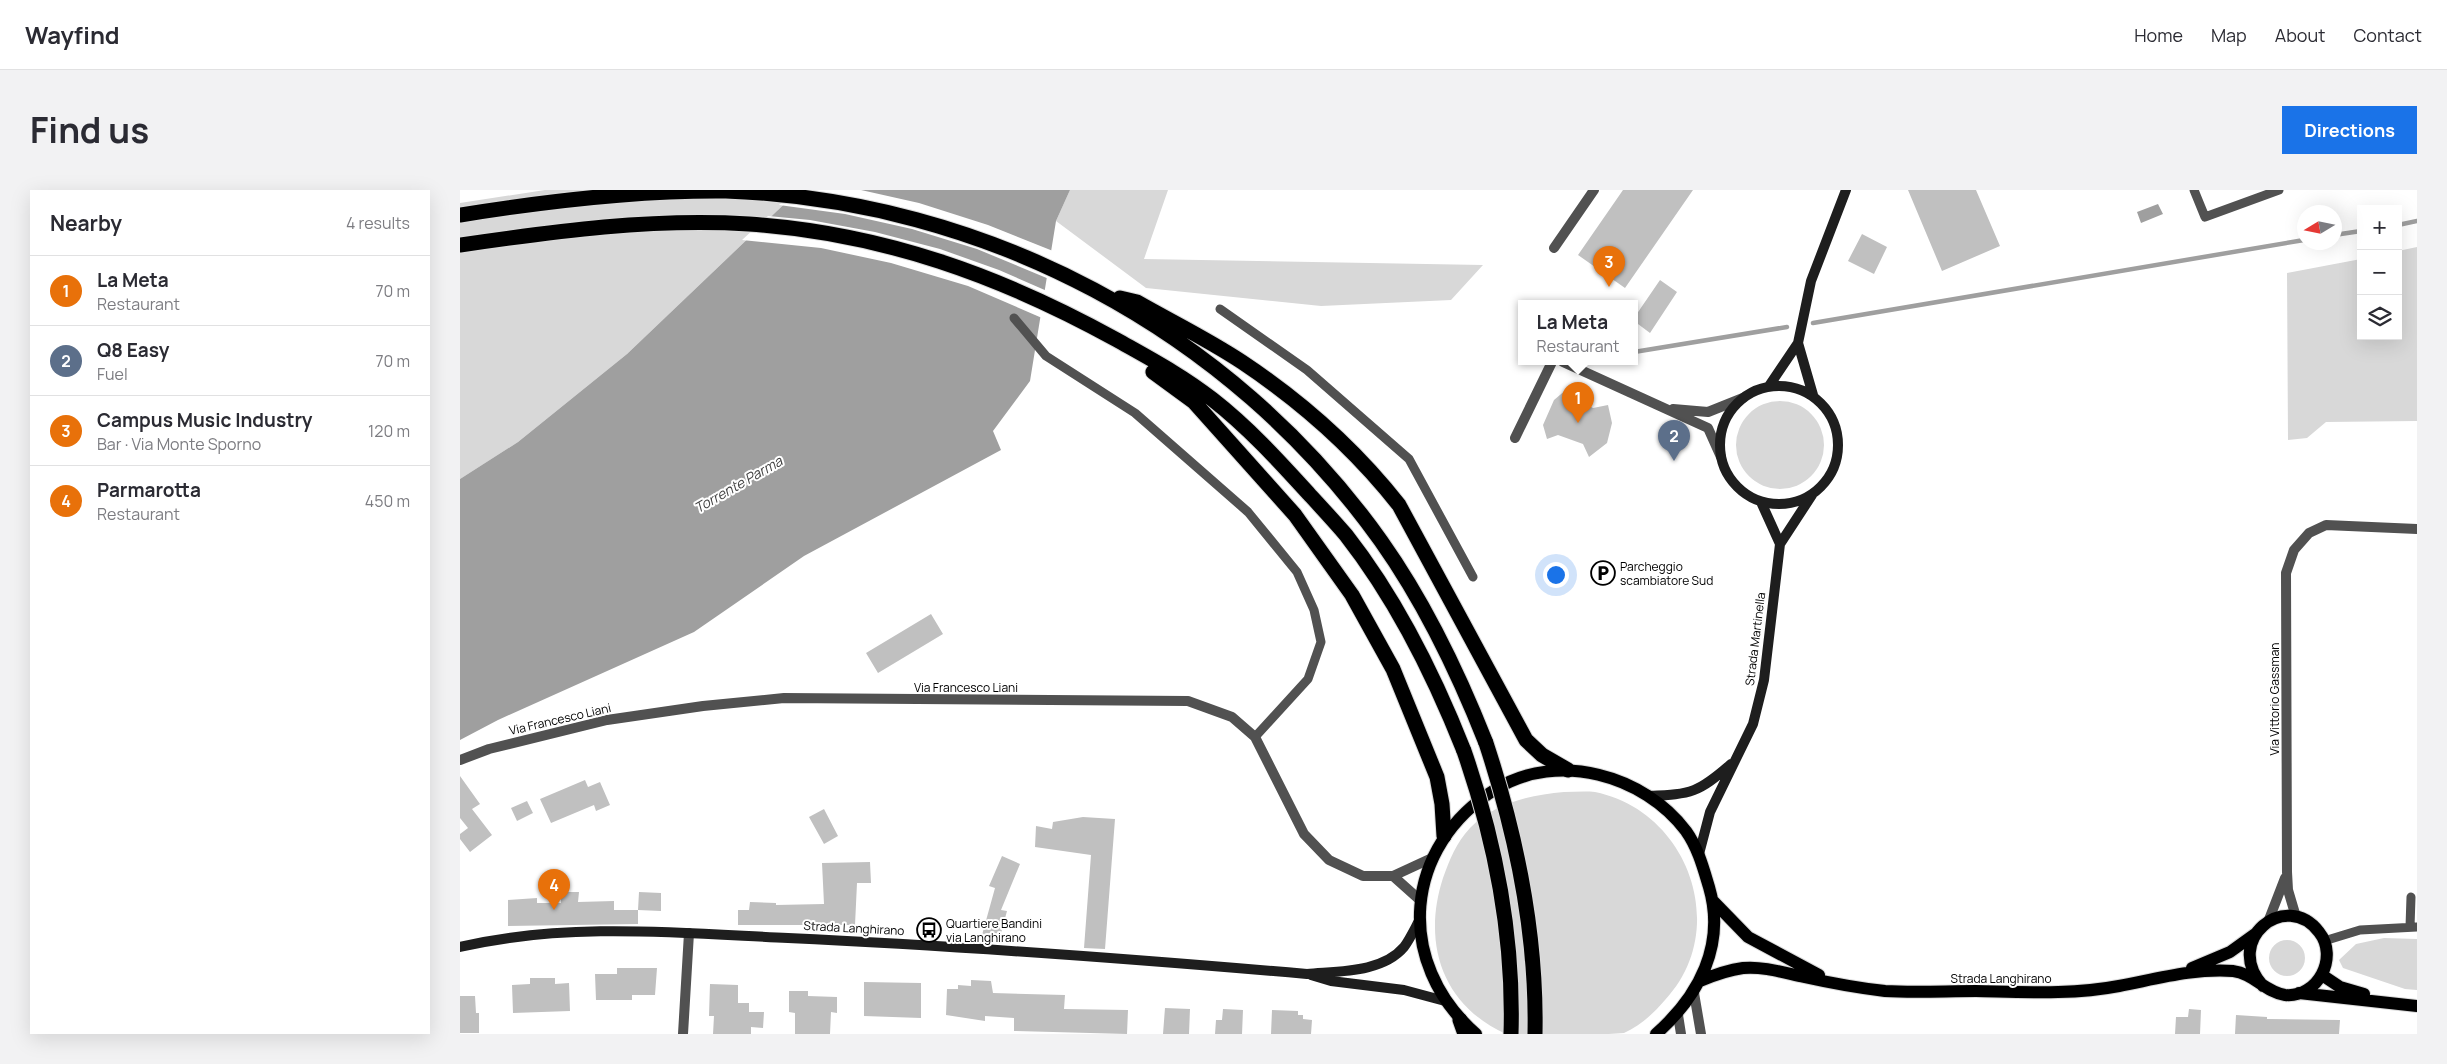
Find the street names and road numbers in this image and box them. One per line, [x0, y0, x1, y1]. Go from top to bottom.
street label: Strada Martinella [1741, 591, 1769, 687]
street label: Via Vittorio Gassman [2266, 643, 2283, 756]
street label: Via Francesco Liani [914, 679, 1018, 696]
street label: Via Francesco Liani [507, 699, 613, 739]
street label: Strada Langhirano [803, 917, 905, 939]
street label: Strada Langhirano [1950, 970, 2052, 987]

